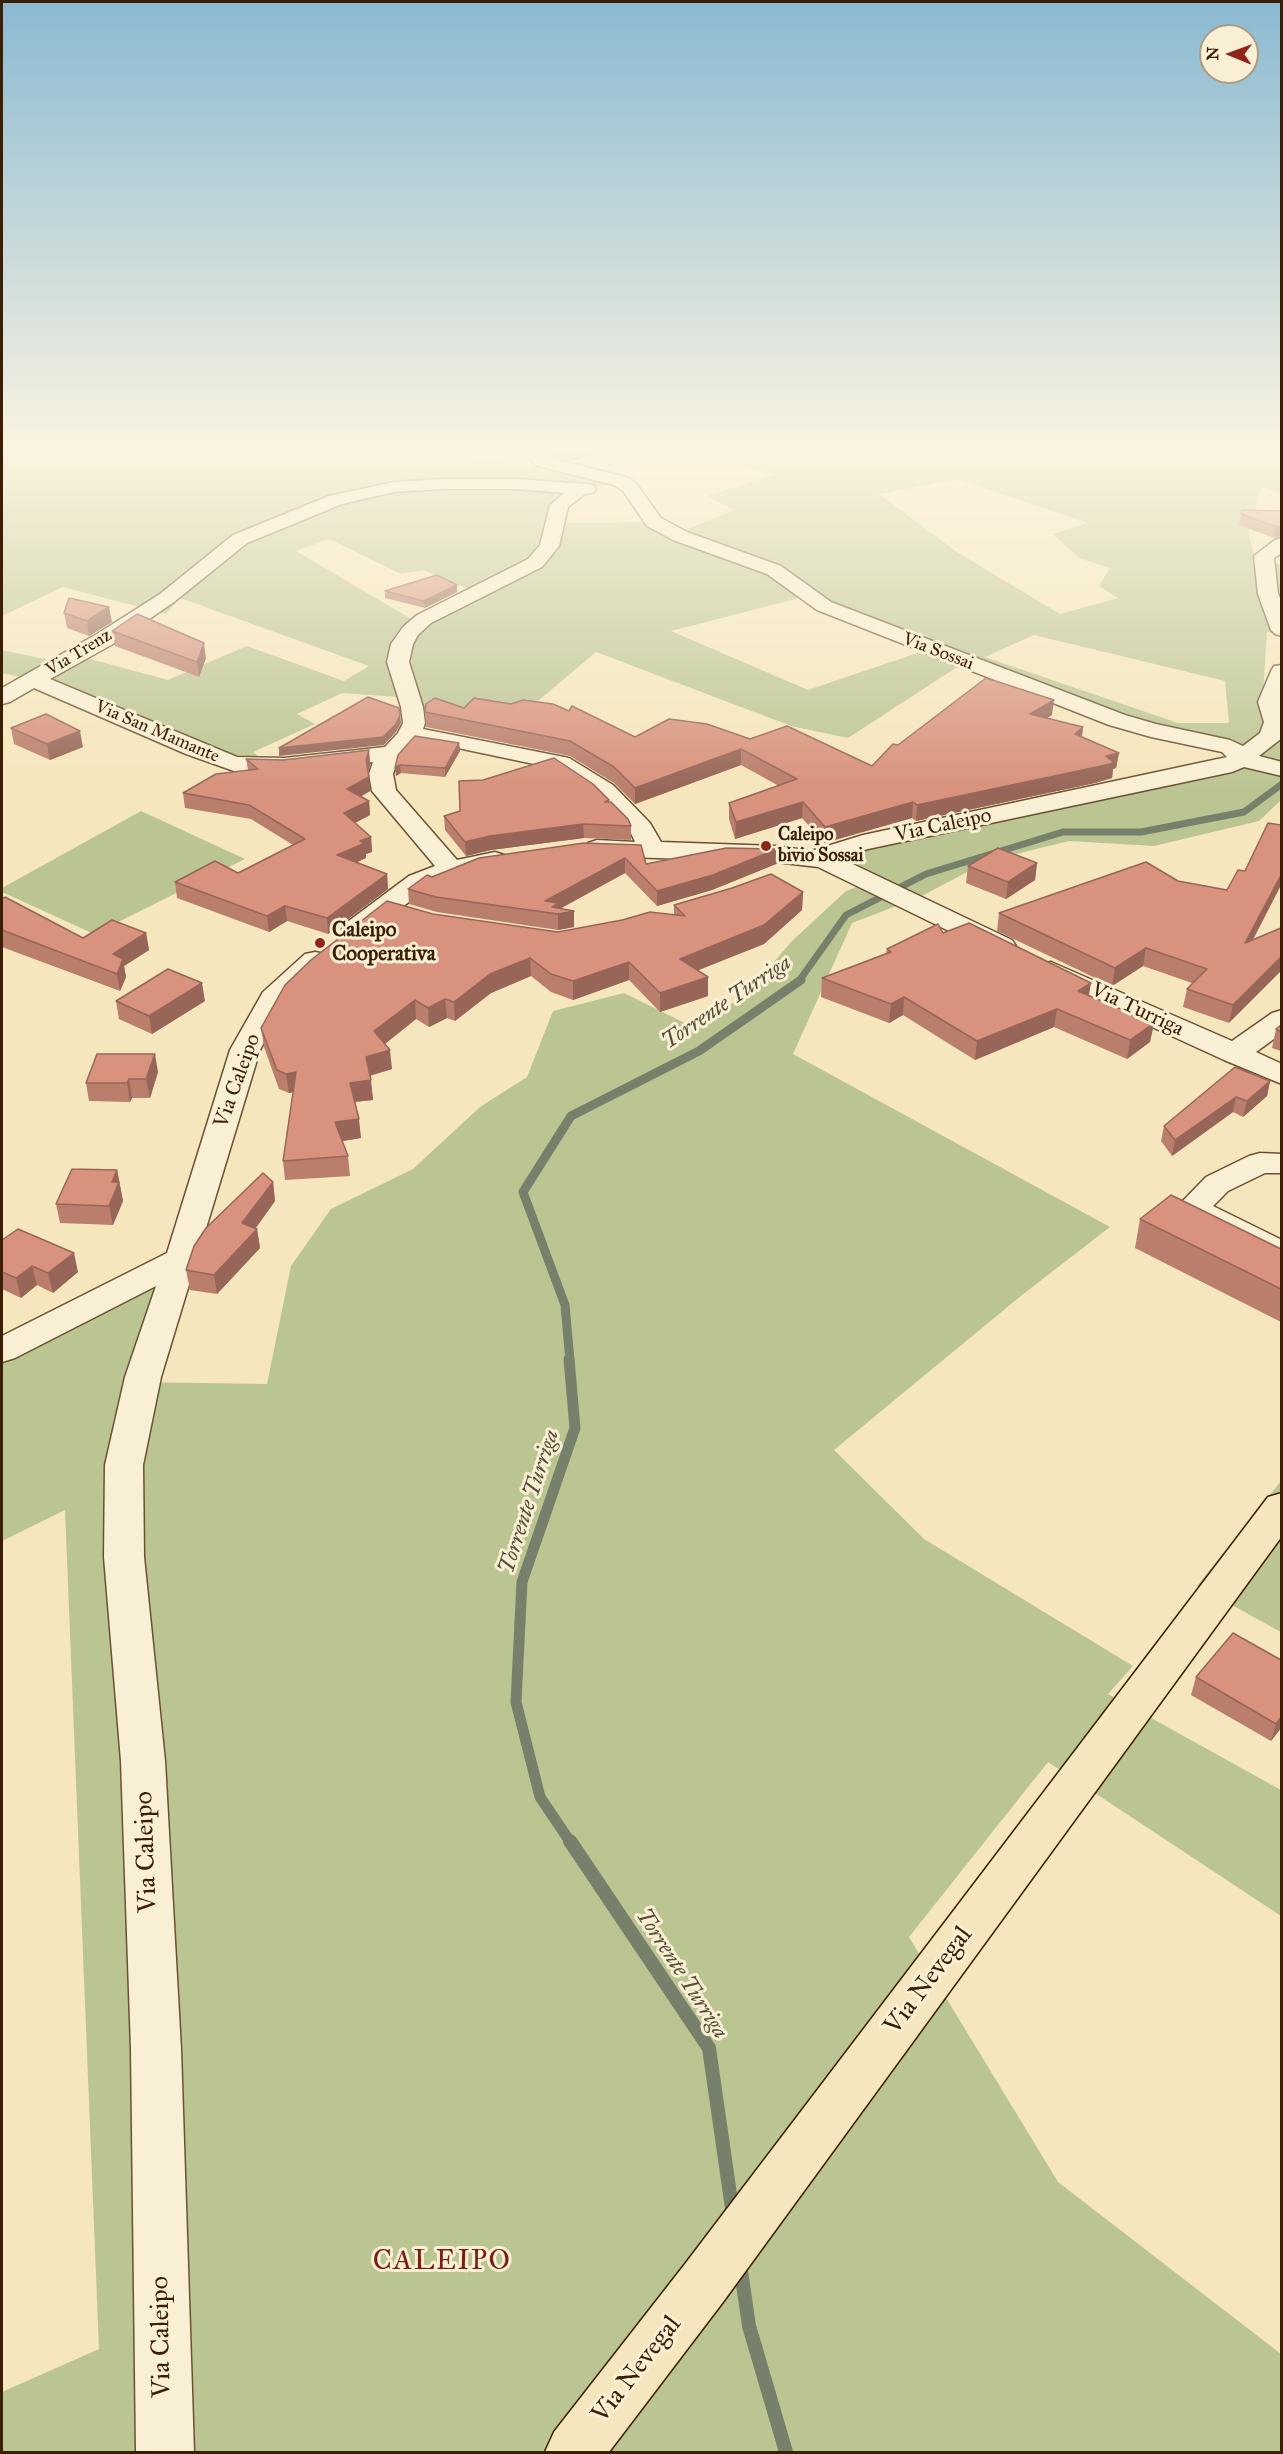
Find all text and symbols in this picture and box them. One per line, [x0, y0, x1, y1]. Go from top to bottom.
north arrow [1199, 24, 1259, 84]
text: N [1203, 47, 1222, 61]
street label: Via Trenz [42, 625, 116, 681]
street label: Via Sossai [900, 629, 976, 675]
street label: Via San Mamante [92, 696, 222, 768]
street label: Via Caleipo [892, 803, 994, 849]
place label: Caleipo bivio Sossai [778, 825, 863, 868]
marker: Caleipo bivio Sossai [759, 839, 773, 853]
place label: Caleipo Cooperativa [332, 918, 436, 968]
marker: Caleipo Cooperativa [313, 936, 327, 950]
water label: Torrente Turriga [658, 950, 796, 1056]
street label: Via Turriga [1087, 978, 1187, 1042]
street label: Via Caleipo [209, 1030, 267, 1132]
water label: Torrente Turriga [494, 1427, 566, 1577]
street label: Via Caleipo [129, 1791, 165, 1913]
water label: Torrente Turriga [629, 1904, 733, 2044]
street label: Via Nevegal [878, 1921, 980, 2041]
district label: CALEIPO [373, 2245, 511, 2279]
street label: Via Caleipo [145, 2276, 179, 2398]
street label: Via Nevegal [586, 2310, 688, 2430]

